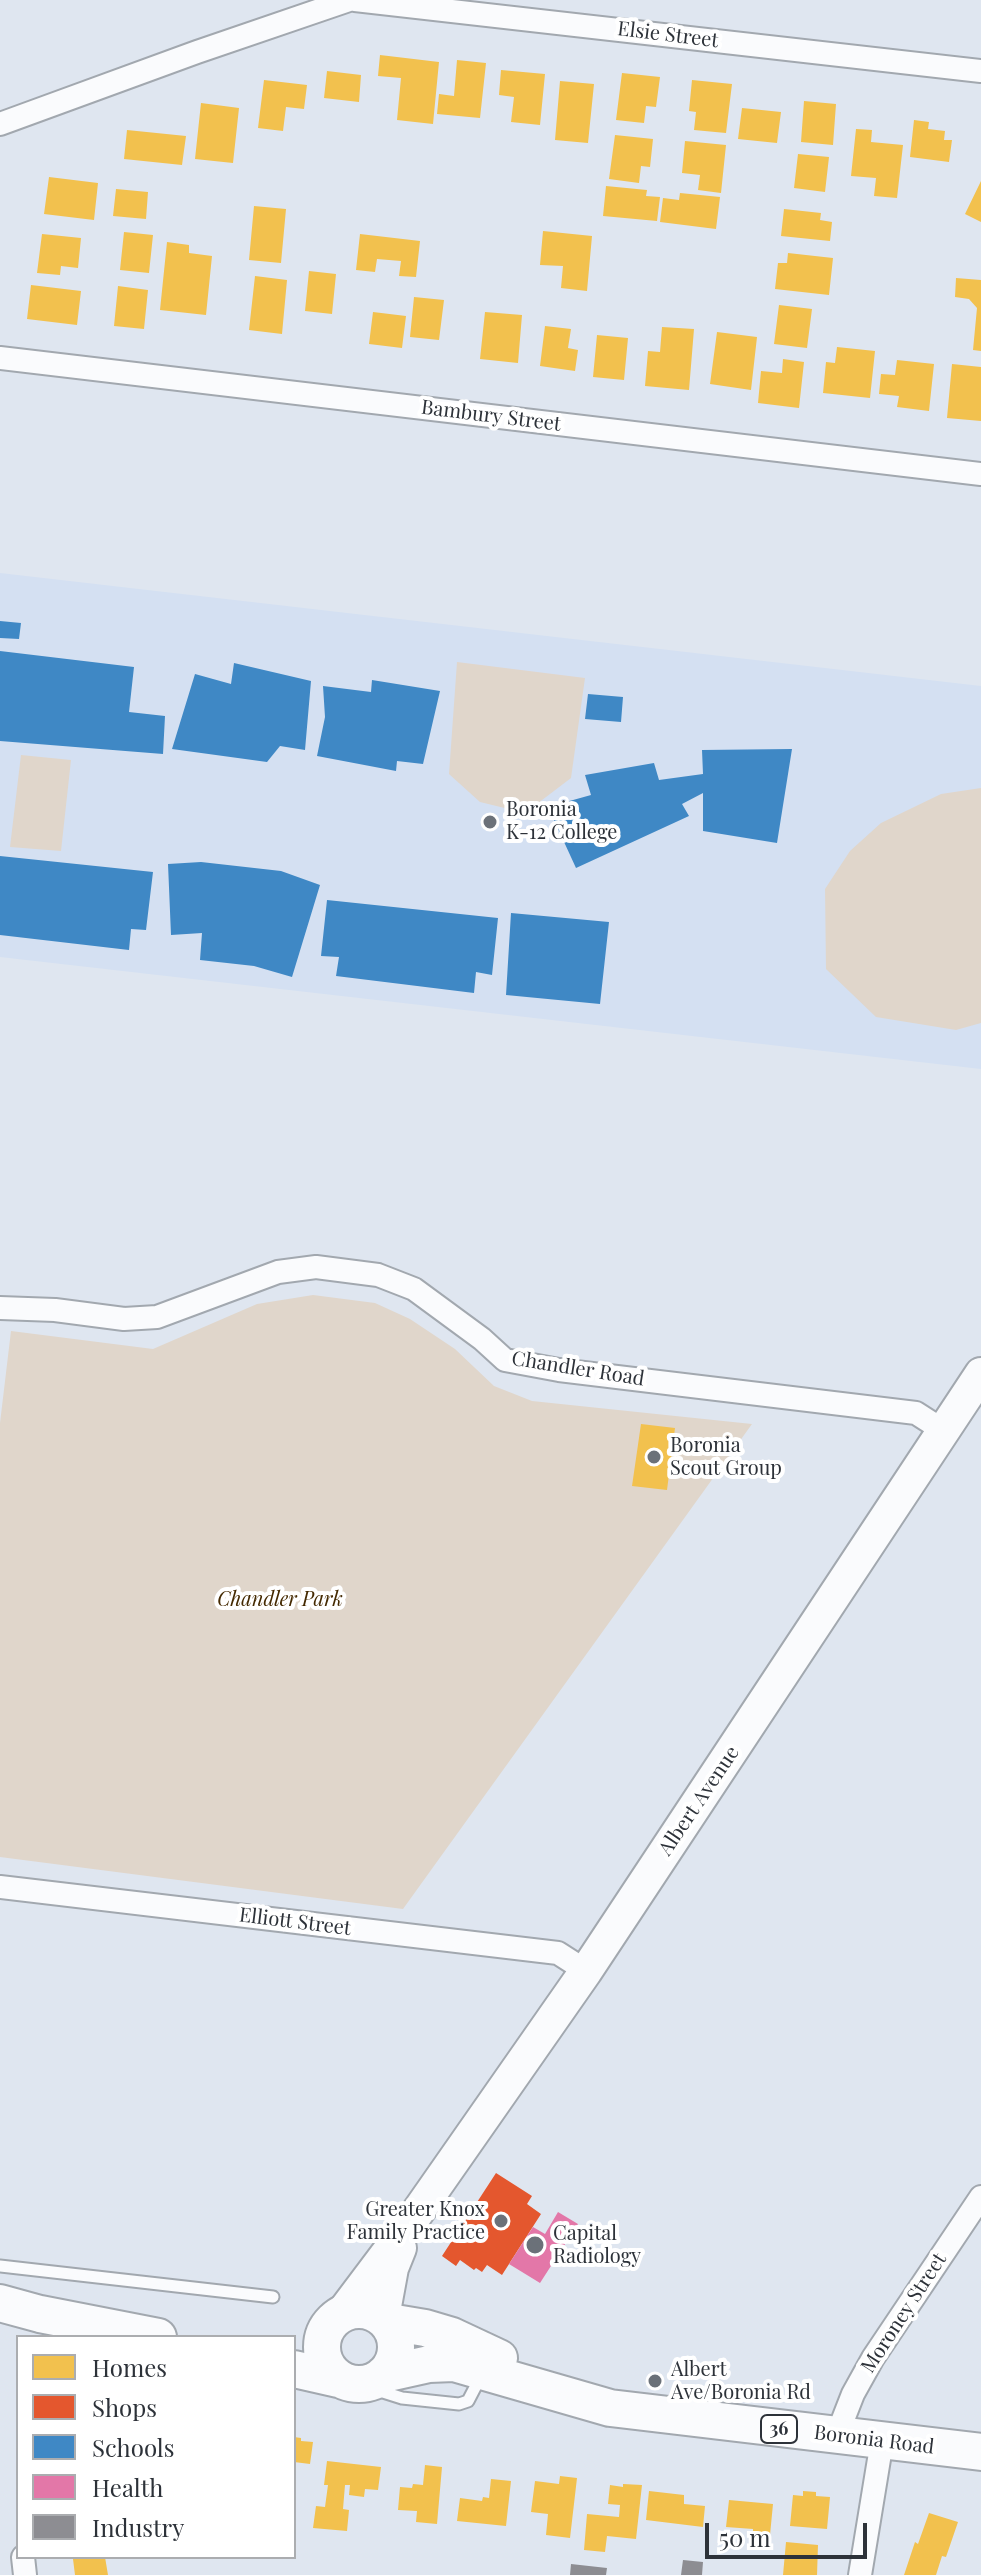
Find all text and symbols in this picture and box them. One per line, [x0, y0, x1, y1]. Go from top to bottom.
street label: Elsie Street [616, 17, 720, 53]
street label: Bambury Street [420, 396, 562, 436]
place label: Boronia K-12 College [506, 798, 617, 845]
marker: Boronia K-12 College [481, 813, 499, 831]
street label: Chandler Road [510, 1347, 646, 1391]
place label: Boronia Scout Group [670, 1434, 782, 1481]
marker: Boronia Scout Group [645, 1448, 663, 1466]
park label: Chandler Park [217, 1588, 343, 1612]
street label: Albert Avenue [654, 1742, 744, 1860]
street label: Elliott Street [238, 1903, 352, 1941]
place label: Greater Knox Family Practice [346, 2198, 485, 2245]
marker: Greater Knox Family Practice [492, 2212, 510, 2230]
place label: Capital Radiology [553, 2222, 641, 2269]
marker: Capital Radiology [524, 2234, 546, 2256]
street label: Moroney Street [856, 2249, 952, 2377]
legend [16, 2335, 296, 2559]
text: Homes [92, 2351, 167, 2383]
place label: Albert Ave/Boronia Rd [671, 2358, 811, 2405]
marker: Albert Ave/Boronia Rd [646, 2372, 664, 2390]
text: Shops [92, 2391, 157, 2423]
road number: 36 [761, 2415, 797, 2443]
street label: Boronia Road [812, 2421, 936, 2459]
text: Schools [92, 2431, 174, 2463]
text: Health [92, 2471, 163, 2503]
scale bar [709, 2507, 871, 2557]
text: Industry [92, 2511, 184, 2543]
text: 50 m [719, 2521, 771, 2553]

